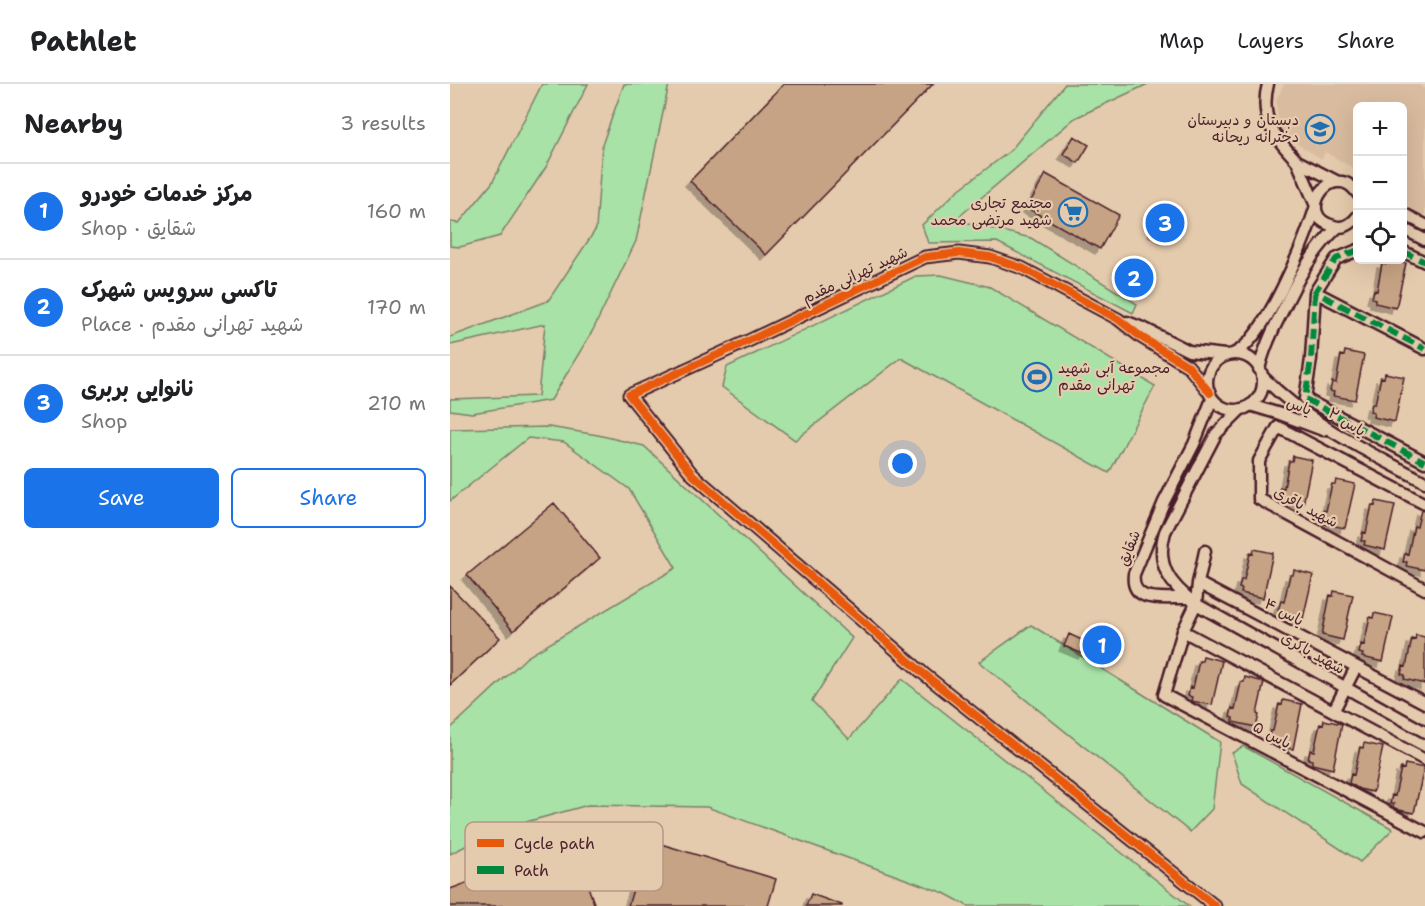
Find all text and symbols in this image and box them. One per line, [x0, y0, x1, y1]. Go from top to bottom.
text: Pathlet [30, 22, 137, 60]
text: Map [1159, 27, 1204, 55]
text: Layers [1237, 27, 1304, 55]
text: Share [1337, 27, 1395, 55]
map controls [1353, 102, 1407, 264]
button: + [1353, 102, 1407, 156]
text: Nearby [24, 106, 123, 141]
text: 3 results [340, 110, 426, 136]
place label: دبستان و دبیرستان دخترانه ریحانه [1188, 110, 1299, 147]
school or university icon: دبستان و دبیرستان دخترانه ریحانه [1304, 113, 1336, 145]
button: − [1353, 156, 1407, 210]
text: مرکز خدمات خودرو [81, 179, 253, 208]
place label: مجتمع تجاری شهید مرتضی محمد [930, 193, 1052, 230]
supermarket icon: مجتمع تجاری شهید مرتضی محمد [1057, 196, 1089, 228]
text: 1 [39, 198, 48, 224]
text: 160 m [367, 198, 426, 224]
pin: 3 [1146, 200, 1184, 246]
button: locate [1353, 210, 1407, 264]
text: Shop · شقایق [81, 215, 196, 241]
street label: شهید تهرانی مقدم [799, 242, 911, 309]
pin: 2 [1114, 256, 1154, 300]
text: تاکسی سرویس شهرک [81, 275, 277, 304]
text: 2 [37, 294, 51, 320]
text: 170 m [367, 294, 426, 320]
text: Place · شهید تهرانی مقدم [81, 311, 303, 337]
place label: مجموعه آبی شهید تهرانی مقدم [1058, 358, 1170, 396]
sports icon: مجموعه آبی شهید تهرانی مقدم [1021, 361, 1053, 393]
text: نانوایی بربری [81, 374, 195, 403]
text: 3 [37, 390, 51, 416]
text: 210 m [367, 390, 426, 416]
street label: یاس [1284, 392, 1314, 420]
street label: یاس ۲ [1324, 403, 1370, 441]
text: Shop [81, 408, 128, 434]
your location [888, 449, 917, 478]
button: Save [24, 468, 219, 528]
button: Share [231, 468, 426, 528]
street label: شهید باقری [1271, 482, 1341, 532]
street label: شقایق [1113, 527, 1145, 569]
street label: یاس ۴ [1261, 593, 1307, 631]
pin: 1 [1082, 622, 1122, 668]
street label: شهید باکری [1278, 627, 1348, 679]
street label: یاس ۵ [1249, 717, 1295, 753]
legend [465, 822, 663, 891]
text: Cycle path [514, 833, 595, 854]
text: Path [514, 860, 549, 881]

